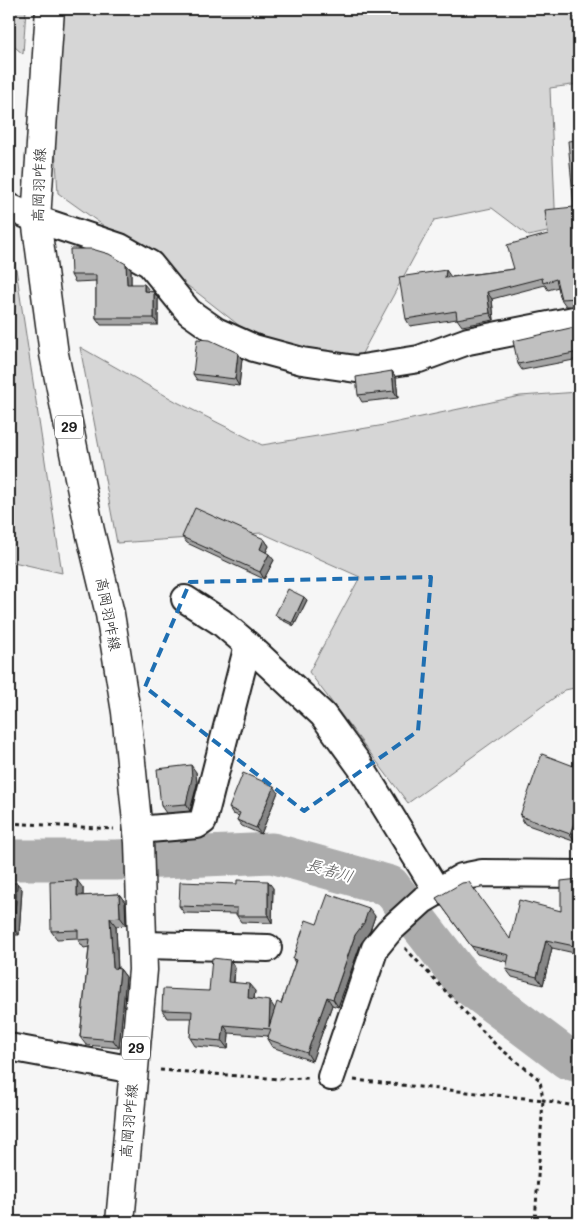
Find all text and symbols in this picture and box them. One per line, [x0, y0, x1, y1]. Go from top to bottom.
street label: 高岡羽咋線 [27, 147, 49, 223]
road number: 29 [55, 416, 83, 438]
street label: 高岡羽咋線 [92, 575, 126, 653]
water label: 長者川 [304, 853, 356, 886]
road number: 29 [122, 1036, 150, 1060]
street label: 高岡羽咋線 [115, 1083, 141, 1159]

